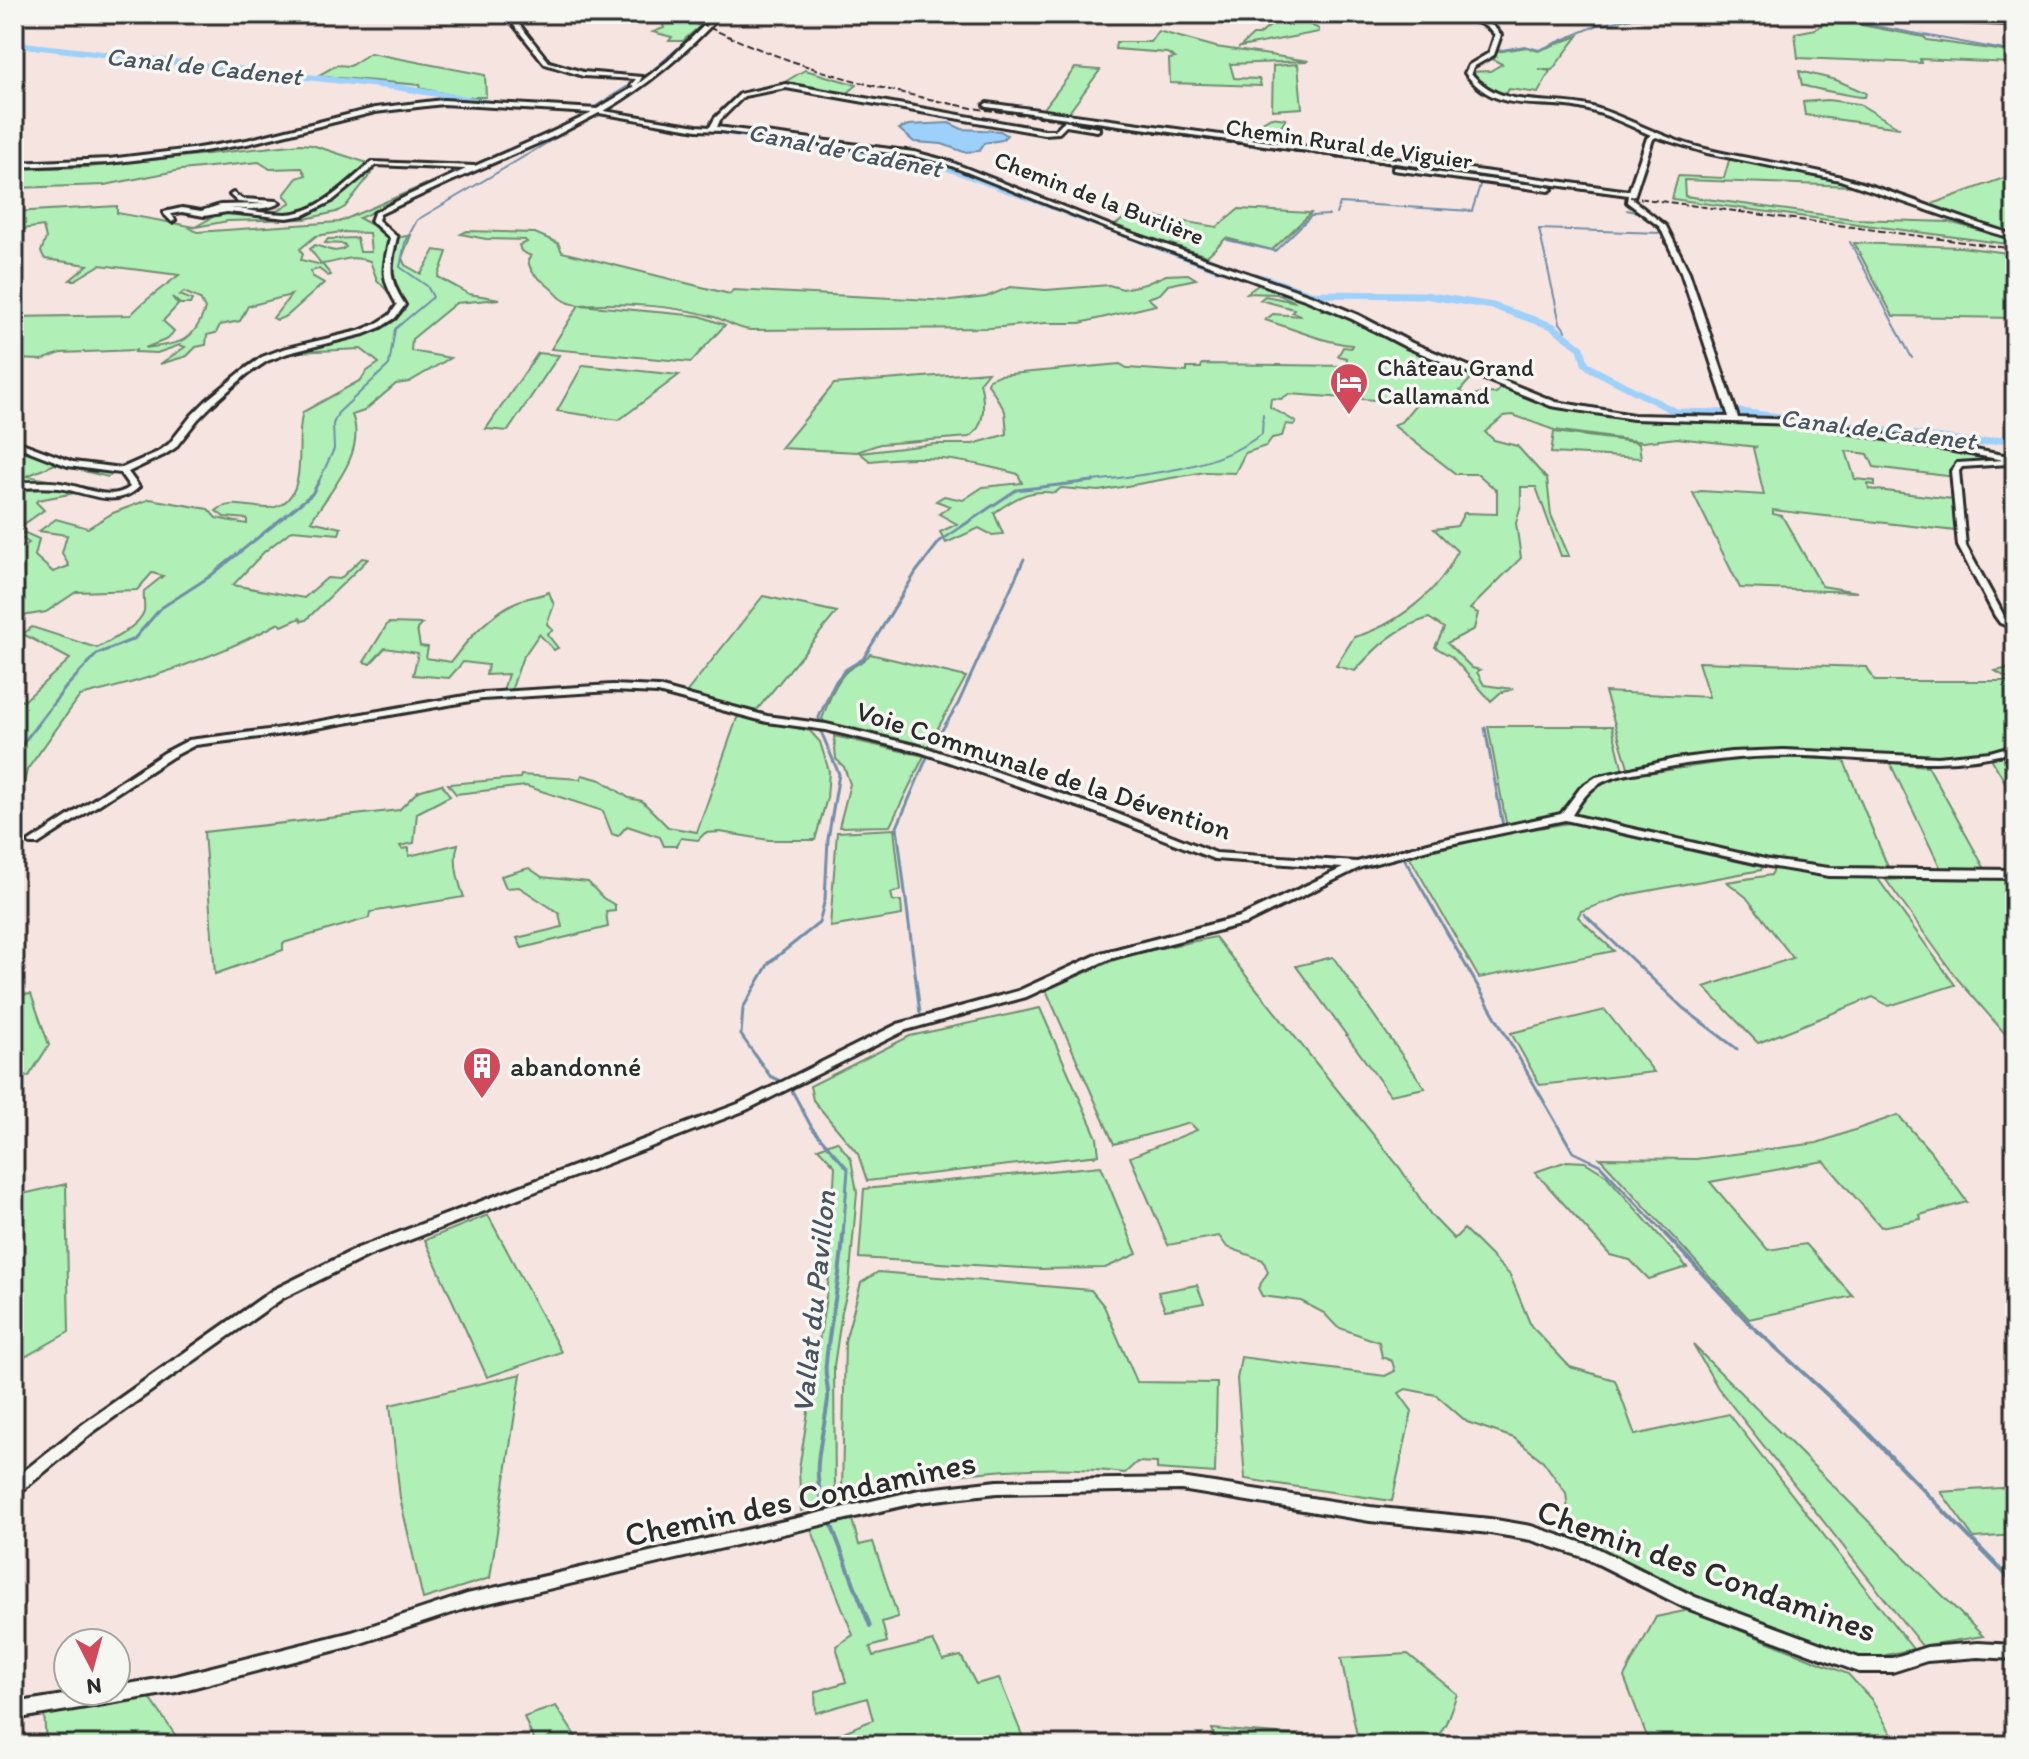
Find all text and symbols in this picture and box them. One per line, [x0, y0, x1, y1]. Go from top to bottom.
water label: Canal de Cadenet [105, 40, 306, 92]
street label: Chemin Rural de Viguier [1224, 112, 1474, 175]
water label: Canal de Cadenet [745, 116, 947, 185]
street label: Chemin de la Burlière [990, 144, 1208, 251]
place label: Château Grand Callamand [1377, 353, 1534, 410]
hotel icon: Château Grand Callamand [1328, 361, 1370, 416]
water label: Canal de Cadenet [1778, 401, 1980, 457]
street label: Voie Communale de la Dévention [852, 693, 1236, 847]
building icon: abandonné [461, 1045, 503, 1100]
place label: abandonné [510, 1049, 641, 1083]
water label: Vallat du Pavillon [783, 1189, 844, 1415]
street label: Chemin des Condamines [621, 1441, 979, 1556]
street label: Chemin des Condamines [1532, 1490, 1882, 1651]
north arrow [52, 1627, 132, 1707]
text: N [85, 1672, 103, 1701]

